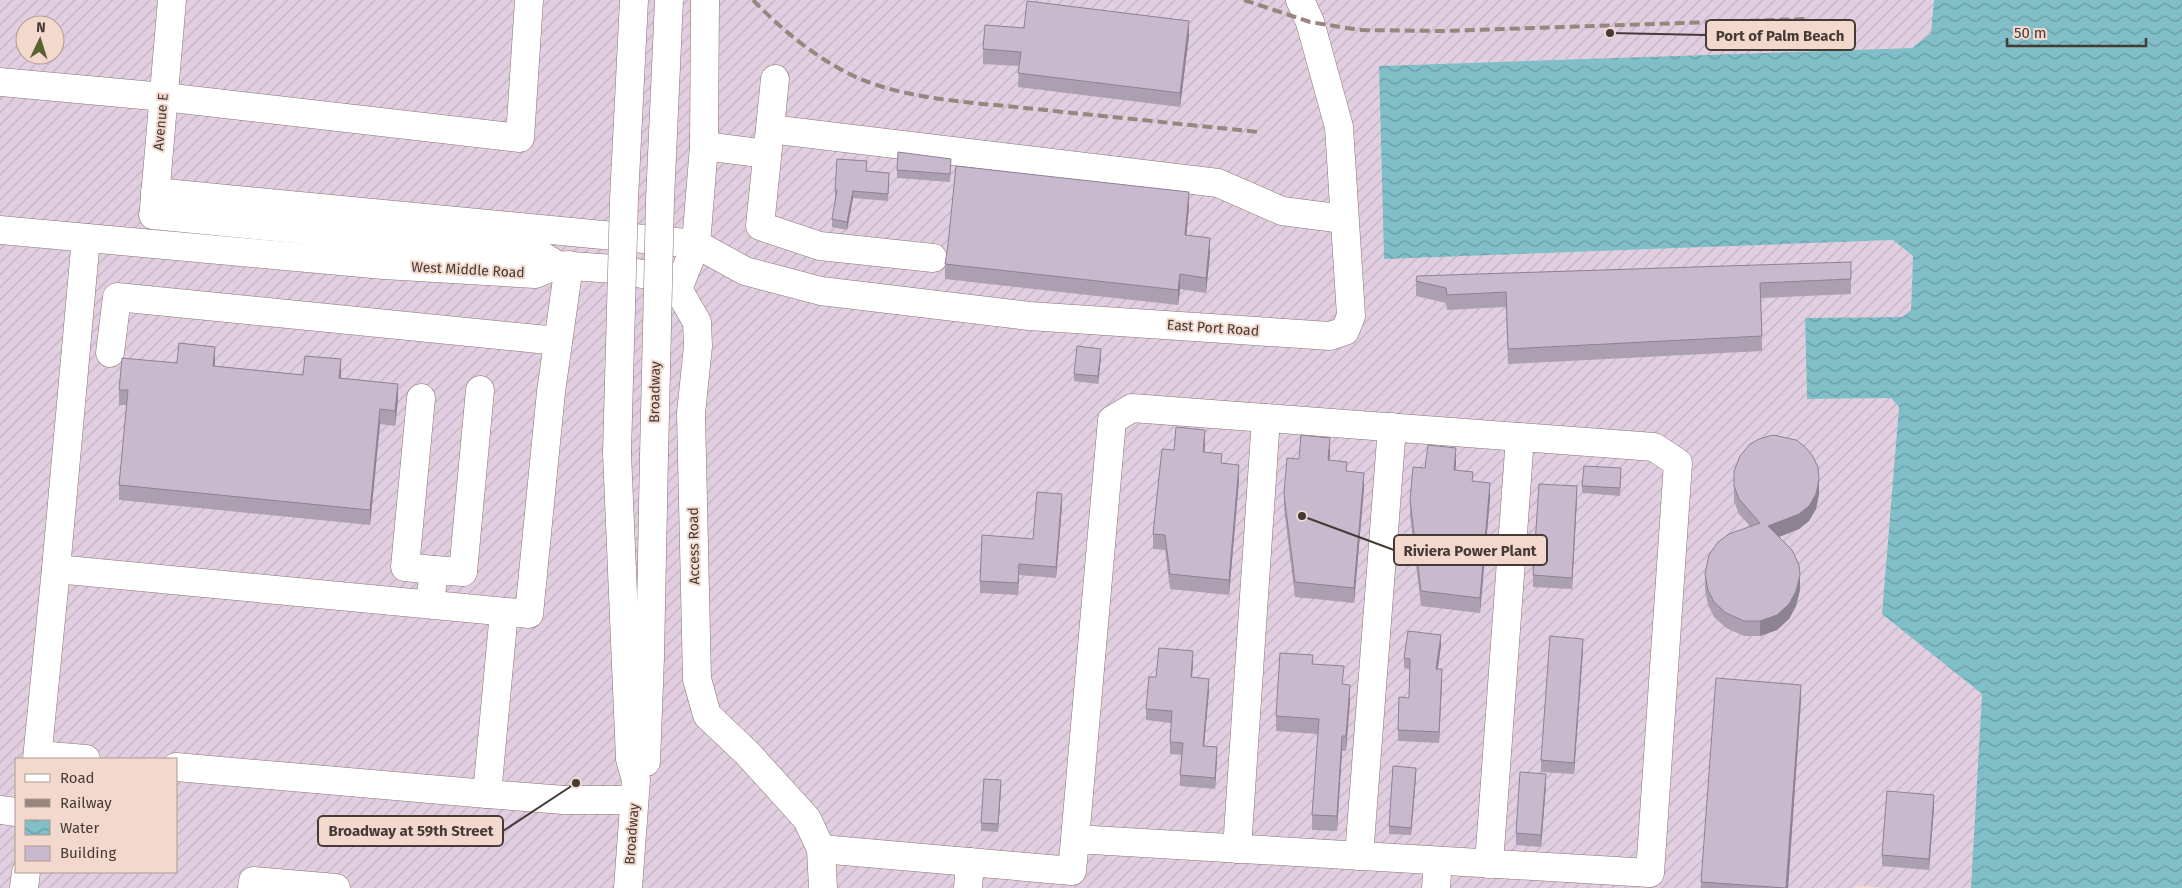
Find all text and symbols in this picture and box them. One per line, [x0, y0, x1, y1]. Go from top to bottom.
north arrow [15, 15, 65, 65]
scale bar [2007, 15, 2146, 47]
text: N [36, 19, 46, 36]
callout: Port of Palm Beach [1706, 20, 1855, 50]
text: 50 m [2014, 24, 2047, 42]
text: Port of Palm Beach [1716, 27, 1844, 45]
street label: Avenue E [150, 93, 172, 151]
street label: West Middle Road [411, 259, 525, 281]
street label: East Port Road [1166, 316, 1260, 340]
street label: Broadway [646, 361, 664, 423]
street label: Access Road [685, 507, 703, 585]
callout: Riviera Power Plant [1394, 535, 1547, 565]
text: Riviera Power Plant [1403, 542, 1537, 560]
legend [15, 758, 178, 873]
text: Road [60, 769, 95, 787]
text: Railway [60, 794, 112, 812]
street label: Broadway [621, 803, 643, 865]
callout: Broadway at 59th Street [318, 816, 503, 846]
text: Water [60, 819, 99, 837]
text: Broadway at 59th Street [328, 822, 494, 840]
text: Building [60, 844, 116, 862]

